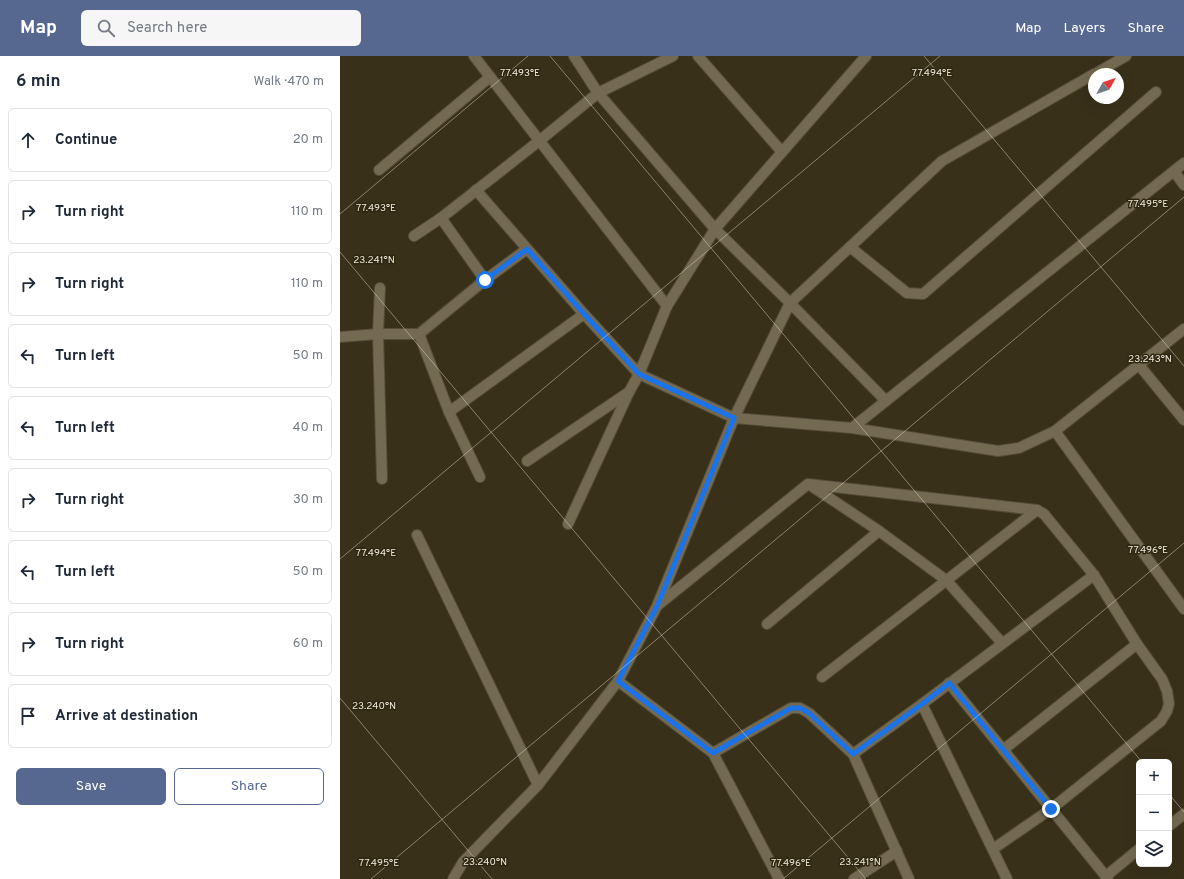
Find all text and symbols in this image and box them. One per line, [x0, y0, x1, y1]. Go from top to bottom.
search box [81, 10, 361, 46]
text: Map [20, 16, 57, 40]
icon: search [95, 17, 117, 39]
text: Search here [127, 19, 207, 38]
text: Map [1015, 20, 1041, 37]
text: Layers [1063, 20, 1105, 37]
text: Share [1127, 20, 1164, 37]
text: 77.493°E [500, 67, 540, 80]
text: 77.494°E [912, 67, 952, 80]
north arrow [1088, 68, 1124, 104]
text: 6 min [16, 71, 60, 93]
text: Walk · 470 m [253, 74, 324, 90]
icon: ahead [17, 129, 39, 151]
text: Continue [55, 131, 117, 150]
text: 20 m [293, 132, 323, 148]
text: 77.495°E [1128, 198, 1168, 211]
icon: right [17, 201, 39, 223]
text: 77.493°E [356, 202, 396, 215]
text: Turn right [55, 203, 124, 222]
text: 110 m [291, 204, 323, 220]
text: 23.241°N [353, 254, 395, 267]
route start [476, 271, 494, 289]
icon: right [17, 273, 39, 295]
text: Turn right [55, 275, 124, 294]
text: 110 m [291, 276, 323, 292]
icon: left [17, 345, 39, 367]
text: Turn left [55, 347, 115, 366]
text: 50 m [293, 348, 323, 364]
text: 23.243°N [1128, 353, 1172, 366]
icon: left [17, 417, 39, 439]
text: Turn left [55, 419, 115, 438]
text: 40 m [293, 420, 323, 436]
icon: right [17, 489, 39, 511]
text: Turn right [55, 491, 124, 510]
text: 30 m [293, 492, 323, 508]
text: 77.496°E [1128, 544, 1168, 557]
text: 77.494°E [356, 547, 396, 560]
icon: left [17, 561, 39, 583]
text: Turn left [55, 563, 115, 582]
text: 50 m [293, 564, 323, 580]
icon: right [17, 633, 39, 655]
text: Turn right [55, 635, 124, 654]
text: 60 m [293, 636, 323, 652]
text: 23.240°N [352, 700, 396, 713]
icon: arrive [17, 705, 39, 727]
text: Arrive at destination [55, 707, 198, 726]
map controls [1136, 759, 1172, 867]
button: + [1136, 759, 1172, 795]
button: Save [16, 768, 166, 805]
button: Share [174, 768, 324, 805]
button: − [1136, 795, 1172, 831]
route end [1042, 800, 1060, 818]
button: layers [1136, 831, 1172, 867]
text: 23.240°N [463, 856, 507, 869]
text: 23.241°N [839, 856, 881, 869]
text: 77.495°E [359, 857, 399, 870]
text: 77.496°E [771, 857, 811, 870]

